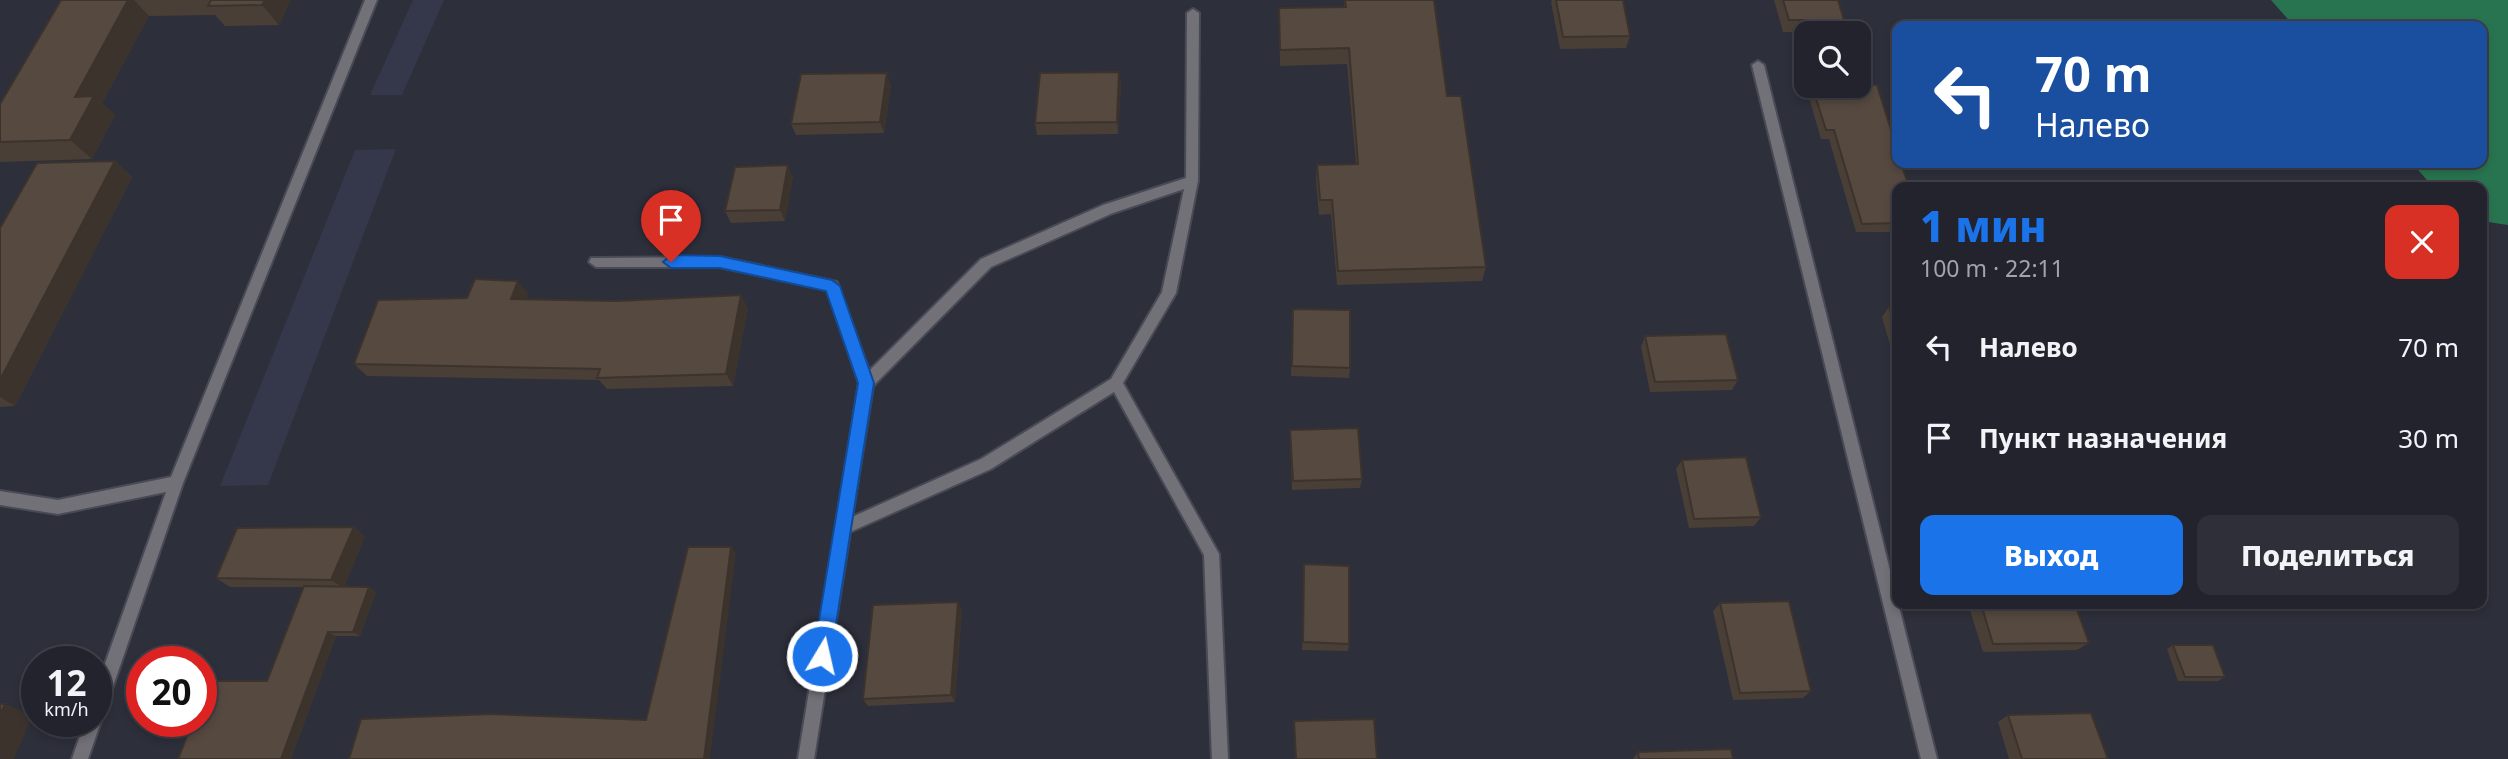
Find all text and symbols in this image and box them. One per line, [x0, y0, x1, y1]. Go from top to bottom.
map controls [1794, 21, 1871, 98]
button: search [1794, 21, 1871, 98]
text: 70 m [2035, 40, 2152, 106]
icon: left [1920, 49, 2011, 140]
text: Налево [2035, 103, 2150, 146]
pin [641, 190, 701, 262]
text: 1 мин [1920, 197, 2047, 254]
icon: arrive [652, 201, 690, 239]
button: close [2385, 205, 2459, 279]
text: 100 m · 22:11 [1920, 252, 2064, 284]
icon: left [1920, 328, 1958, 366]
text: Налево [1979, 329, 2078, 365]
text: 70 m [2398, 329, 2459, 365]
icon: arrive [1920, 419, 1958, 457]
text: Пункт назначения [1979, 420, 2227, 456]
text: 30 m [2398, 420, 2459, 456]
button: Выход [1920, 515, 2183, 595]
button: Поделиться [2197, 515, 2459, 595]
position arrow [785, 619, 859, 693]
speed limit sign: 20 [126, 646, 217, 737]
text: 12 [46, 659, 87, 706]
text: km/h [44, 697, 89, 721]

